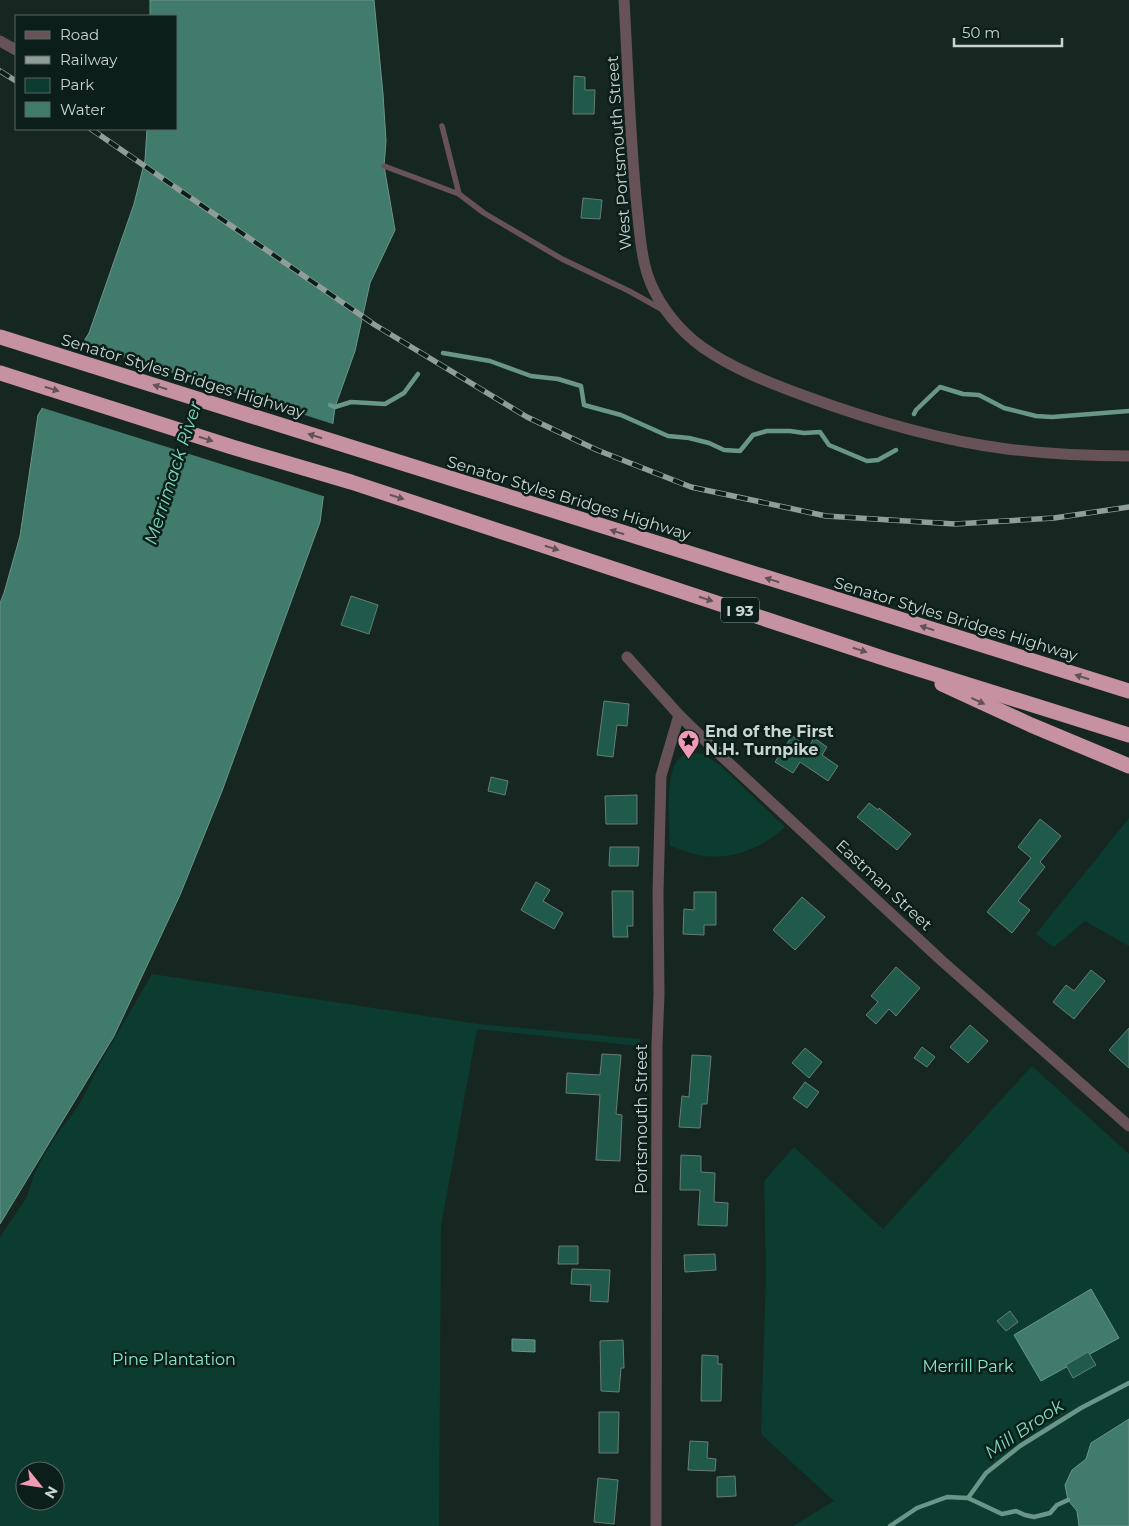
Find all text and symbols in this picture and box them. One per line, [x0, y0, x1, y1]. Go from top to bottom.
legend [15, 15, 178, 130]
scale bar [954, 15, 1062, 47]
text: 50 m [962, 23, 1000, 42]
text: Road [60, 25, 99, 44]
text: Railway [60, 50, 118, 69]
street label: West Portsmouth Street [603, 55, 635, 251]
text: Park [60, 75, 94, 94]
text: Water [60, 100, 106, 119]
street label: Senator Styles Bridges Highway [59, 330, 307, 422]
one-way arrow [152, 383, 167, 391]
one-way arrow [44, 386, 59, 394]
water label: Merrimack River [139, 398, 207, 547]
one-way arrow [307, 432, 322, 439]
one-way arrow [199, 436, 214, 443]
street label: Senator Styles Bridges Highway [445, 452, 693, 544]
one-way arrow [390, 494, 405, 502]
one-way arrow [609, 527, 624, 535]
one-way arrow [545, 544, 560, 552]
street label: Senator Styles Bridges Highway [832, 573, 1080, 665]
one-way arrow [765, 576, 780, 583]
one-way arrow [699, 595, 714, 603]
road number: I 93 [721, 598, 759, 622]
one-way arrow [920, 624, 935, 632]
one-way arrow [853, 647, 868, 654]
one-way arrow [1075, 672, 1090, 680]
one-way arrow [971, 698, 985, 706]
place label: End of the First N.H. Turnpike [705, 722, 834, 759]
place icon: End of the First N.H. Turnpike [677, 728, 701, 759]
street label: Eastman Street [832, 836, 936, 935]
street label: Portsmouth Street [632, 1044, 651, 1194]
park label: Pine Plantation [112, 1350, 236, 1369]
park label: Merrill Park [922, 1357, 1014, 1376]
water label: Mill Brook [980, 1394, 1069, 1463]
north arrow [15, 1461, 65, 1511]
text: N [41, 1483, 62, 1502]

